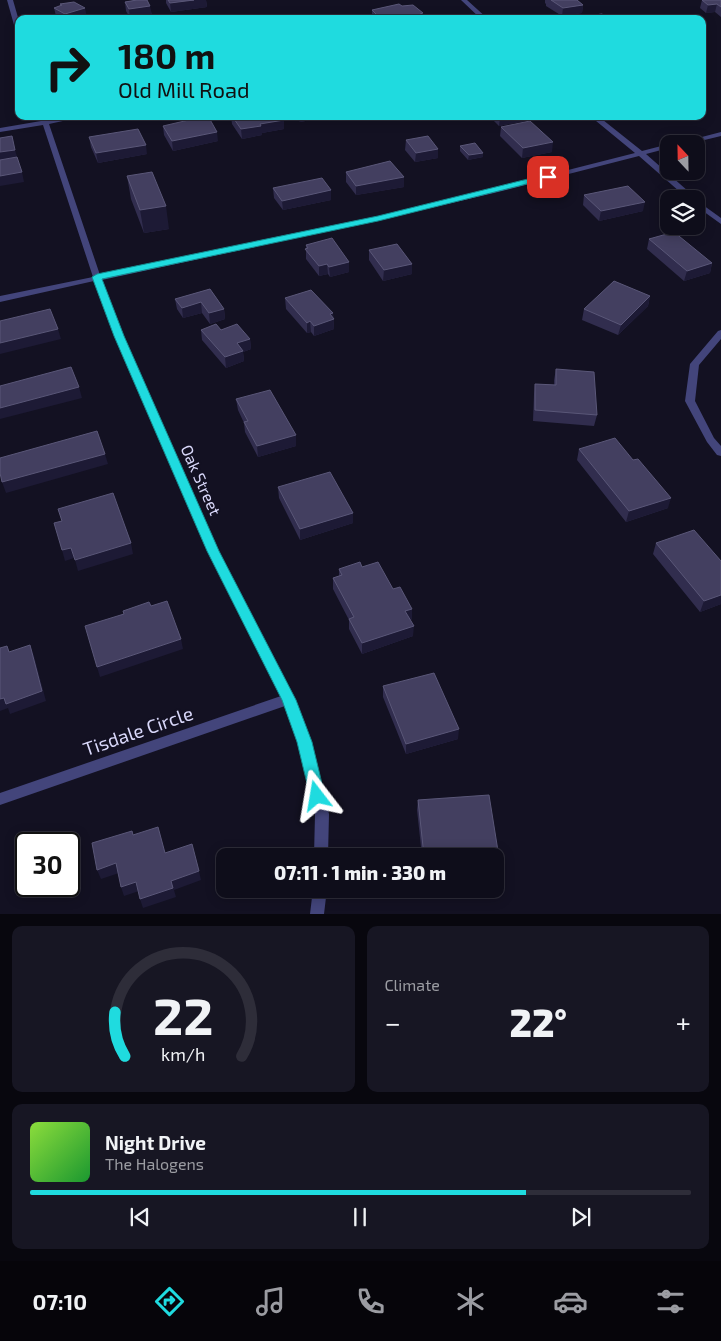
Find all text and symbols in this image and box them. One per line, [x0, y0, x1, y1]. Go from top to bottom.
text: 180 m [118, 34, 215, 76]
icon: right [35, 35, 100, 100]
text: Old Mill Road [118, 76, 250, 102]
north arrow [660, 135, 705, 180]
map controls [660, 135, 705, 235]
pin [527, 156, 569, 198]
icon: arrive [534, 163, 562, 191]
button: layers [660, 190, 705, 235]
street label: Oak Street [177, 441, 225, 518]
street label: Tisdale Circle [80, 701, 196, 760]
position arrow [290, 769, 342, 821]
speed limit sign: 30 [15, 832, 80, 897]
text: 07:11 · 1 min · 330 m [274, 861, 446, 884]
text: Climate [385, 975, 440, 994]
text: 22 [153, 983, 213, 1045]
text: 22° [509, 999, 567, 1045]
text: − [385, 1005, 401, 1039]
text: + [676, 1005, 691, 1039]
text: km/h [161, 1043, 205, 1065]
text: Night Drive [105, 1131, 206, 1154]
text: The Halogens [105, 1154, 204, 1173]
icon: previous [126, 1203, 154, 1231]
icon: pause [346, 1203, 374, 1231]
icon: next [567, 1203, 595, 1231]
icon: directions [152, 1284, 187, 1319]
icon: music [253, 1284, 288, 1319]
icon: phone [353, 1284, 388, 1319]
icon: climate [453, 1284, 488, 1319]
icon: car [553, 1284, 588, 1319]
icon: filters [653, 1284, 688, 1319]
text: 07:10 [33, 1288, 87, 1314]

